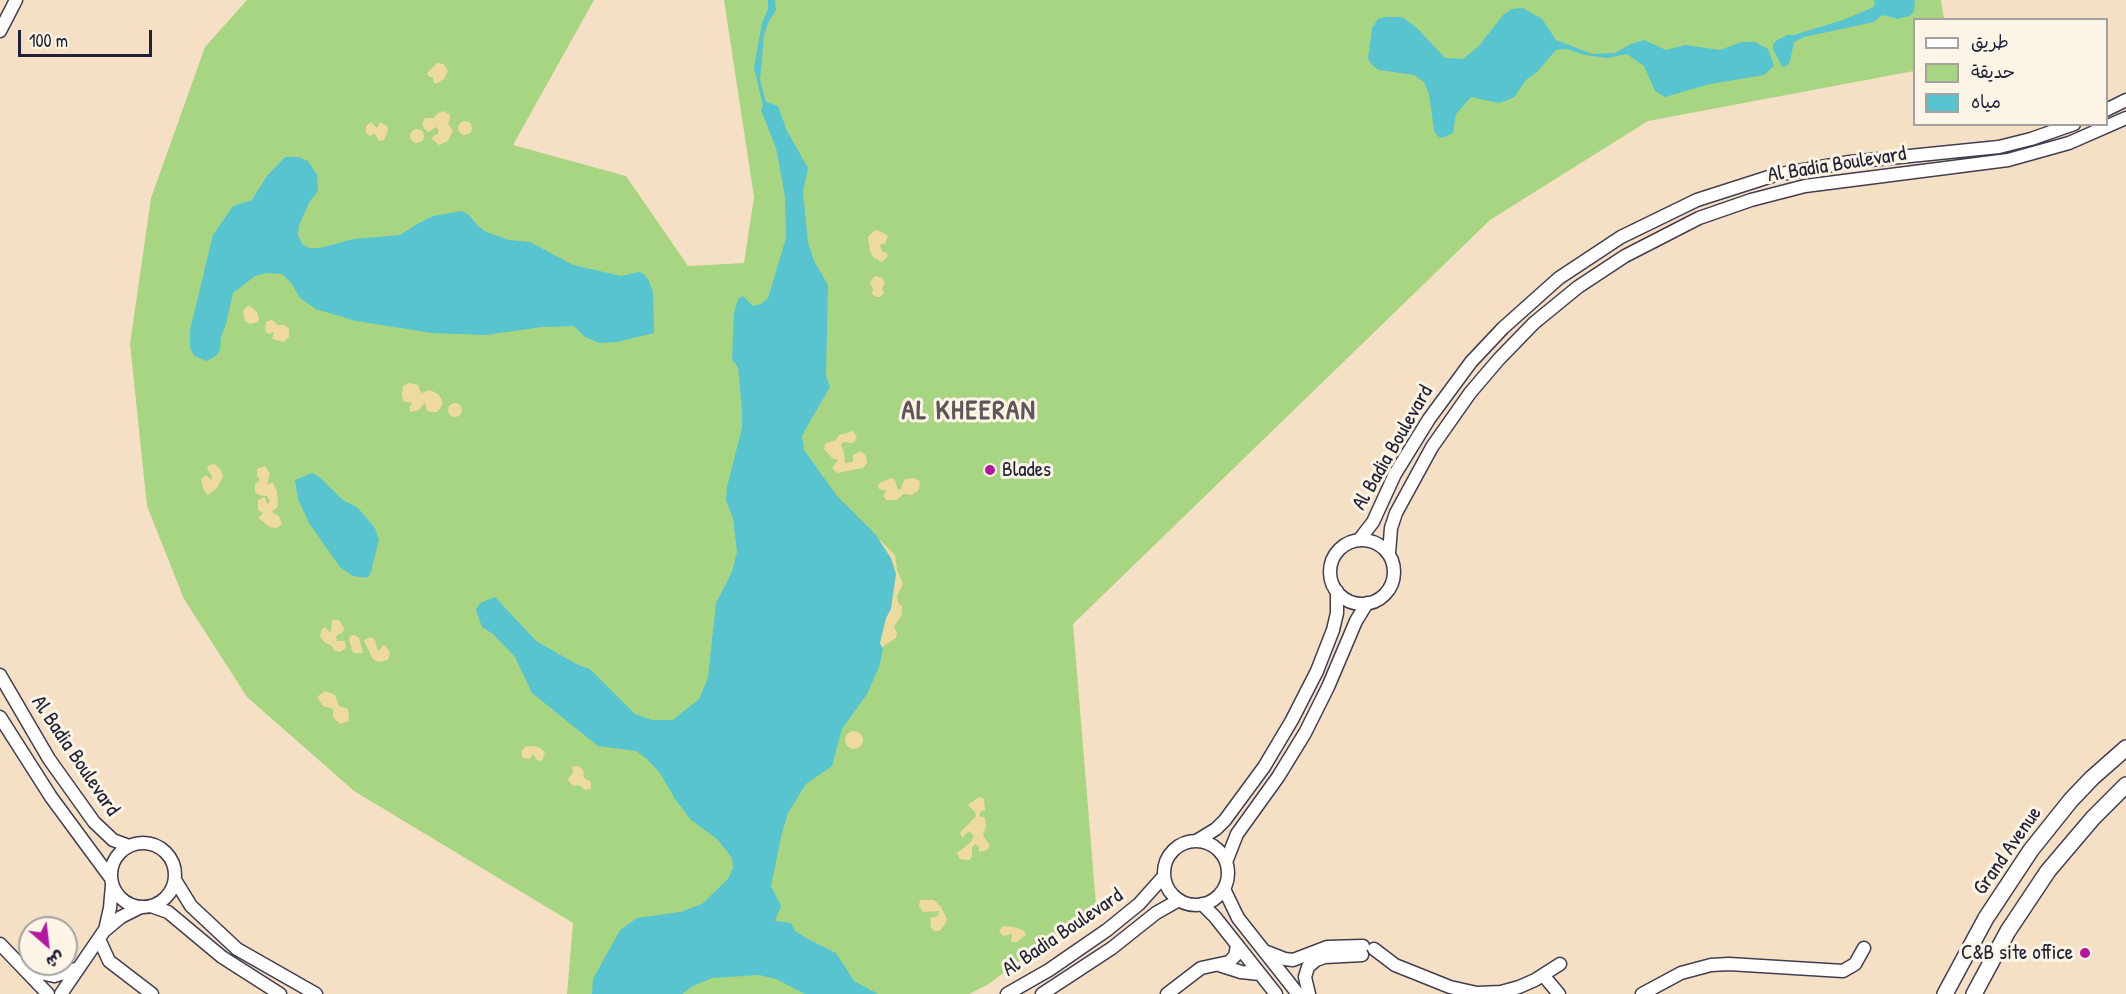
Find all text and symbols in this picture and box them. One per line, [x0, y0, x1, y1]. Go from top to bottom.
scale bar [21, 18, 154, 56]
legend [1913, 18, 2108, 126]
text: 100 m [29, 28, 68, 53]
text: طريق [1971, 29, 2009, 54]
text: حديقة [1971, 59, 2015, 84]
text: مياه [1971, 89, 2001, 114]
street label: Al Badia Boulevard [1766, 142, 1908, 188]
street label: Al Badia Boulevard [1347, 381, 1439, 515]
district label: AL KHEERAN [902, 396, 1036, 428]
place label: Blades [1002, 457, 1051, 483]
marker: Blades [983, 463, 997, 477]
street label: Al Badia Boulevard [25, 691, 125, 821]
street label: Grand Avenue [1968, 802, 2048, 900]
street label: Al Badia Boulevard [998, 883, 1128, 983]
north arrow [18, 916, 78, 976]
place label: C&B site office [1961, 940, 2073, 966]
text: ش [43, 946, 68, 974]
marker: C&B site office [2078, 946, 2092, 960]

